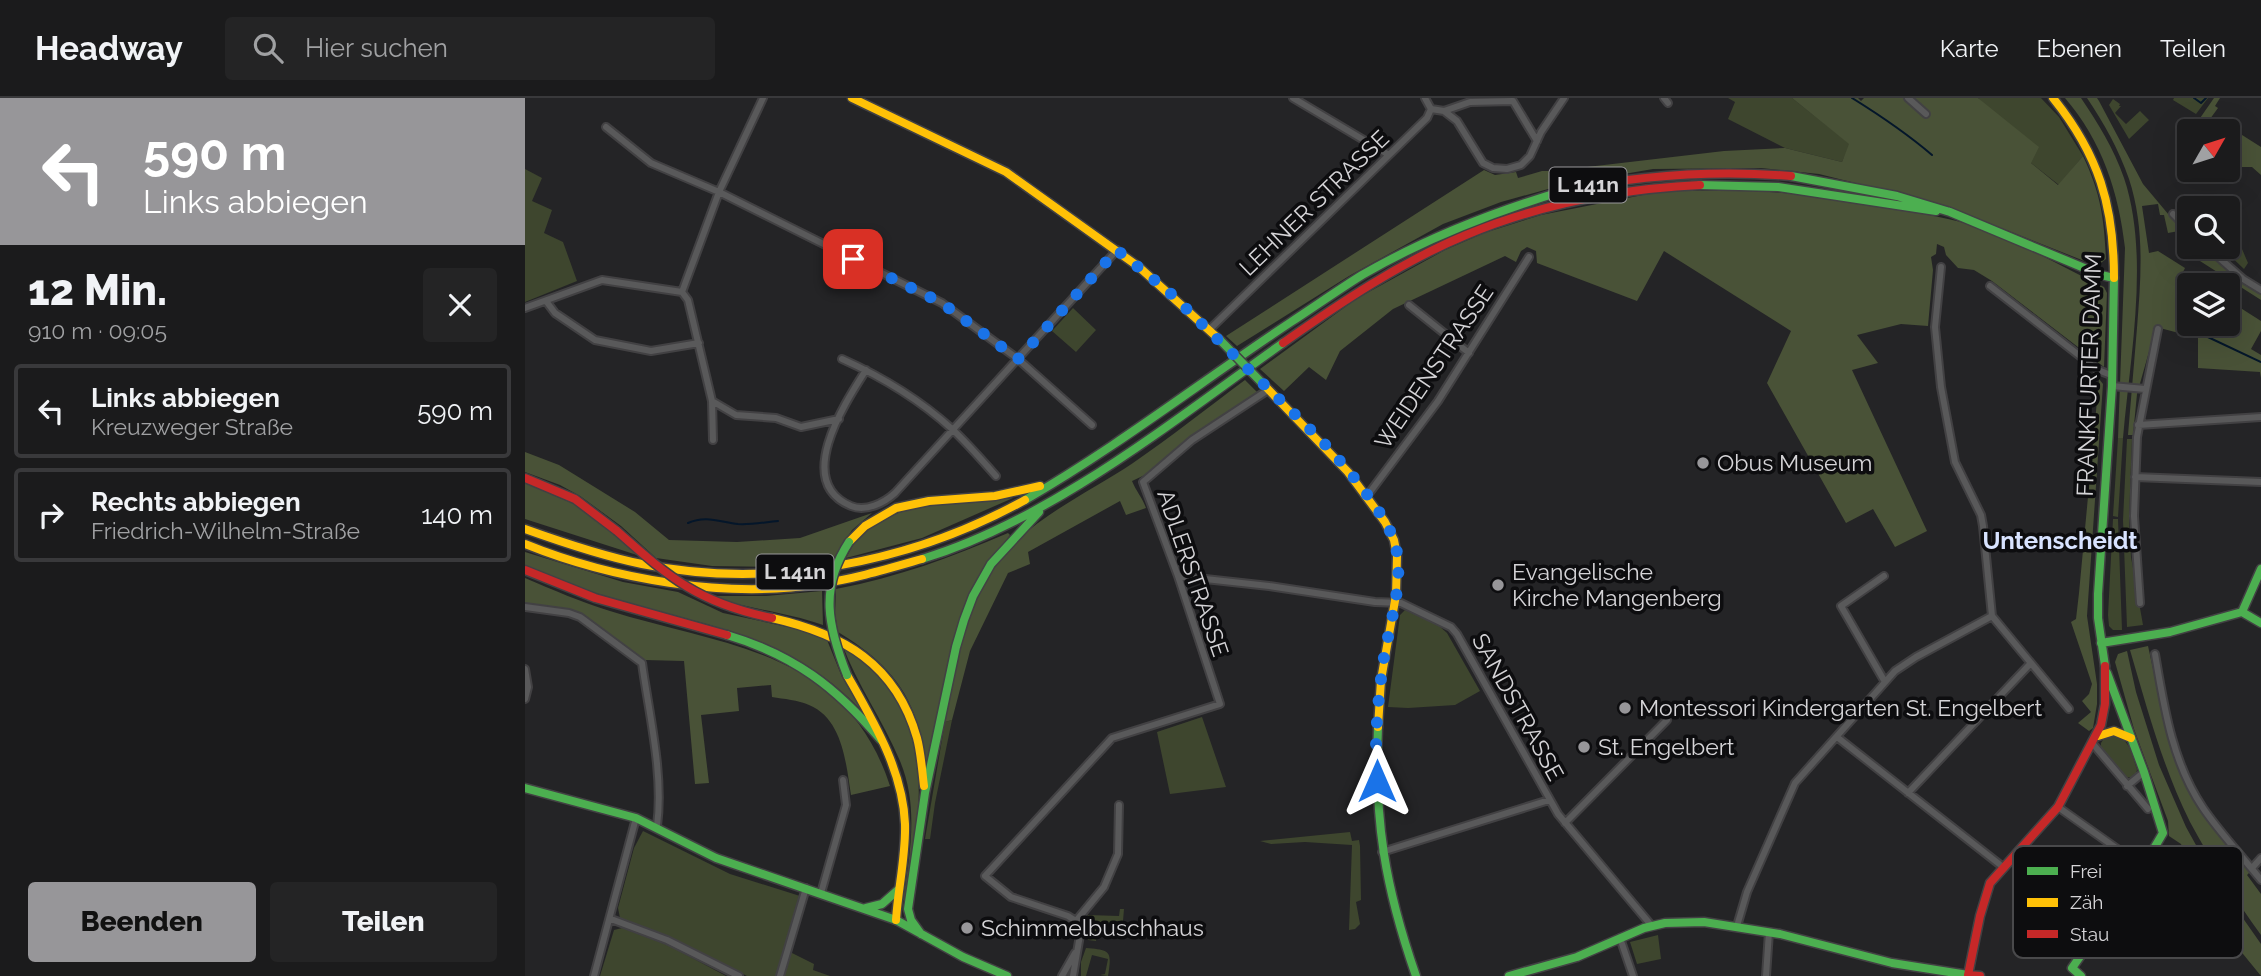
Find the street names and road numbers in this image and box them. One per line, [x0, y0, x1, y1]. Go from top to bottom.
street label: LEHNER STRASSE [1233, 124, 1394, 281]
road number: L 141n [1549, 168, 1627, 202]
street label: FRANKFURTER DAMM [2071, 253, 2106, 497]
street label: WEIDENSTRASSE [1369, 280, 1498, 454]
street label: ADLERSTRASSE [1152, 486, 1235, 660]
road number: L 141n [757, 554, 833, 589]
street label: SANDSTRASSE [1467, 629, 1570, 785]

